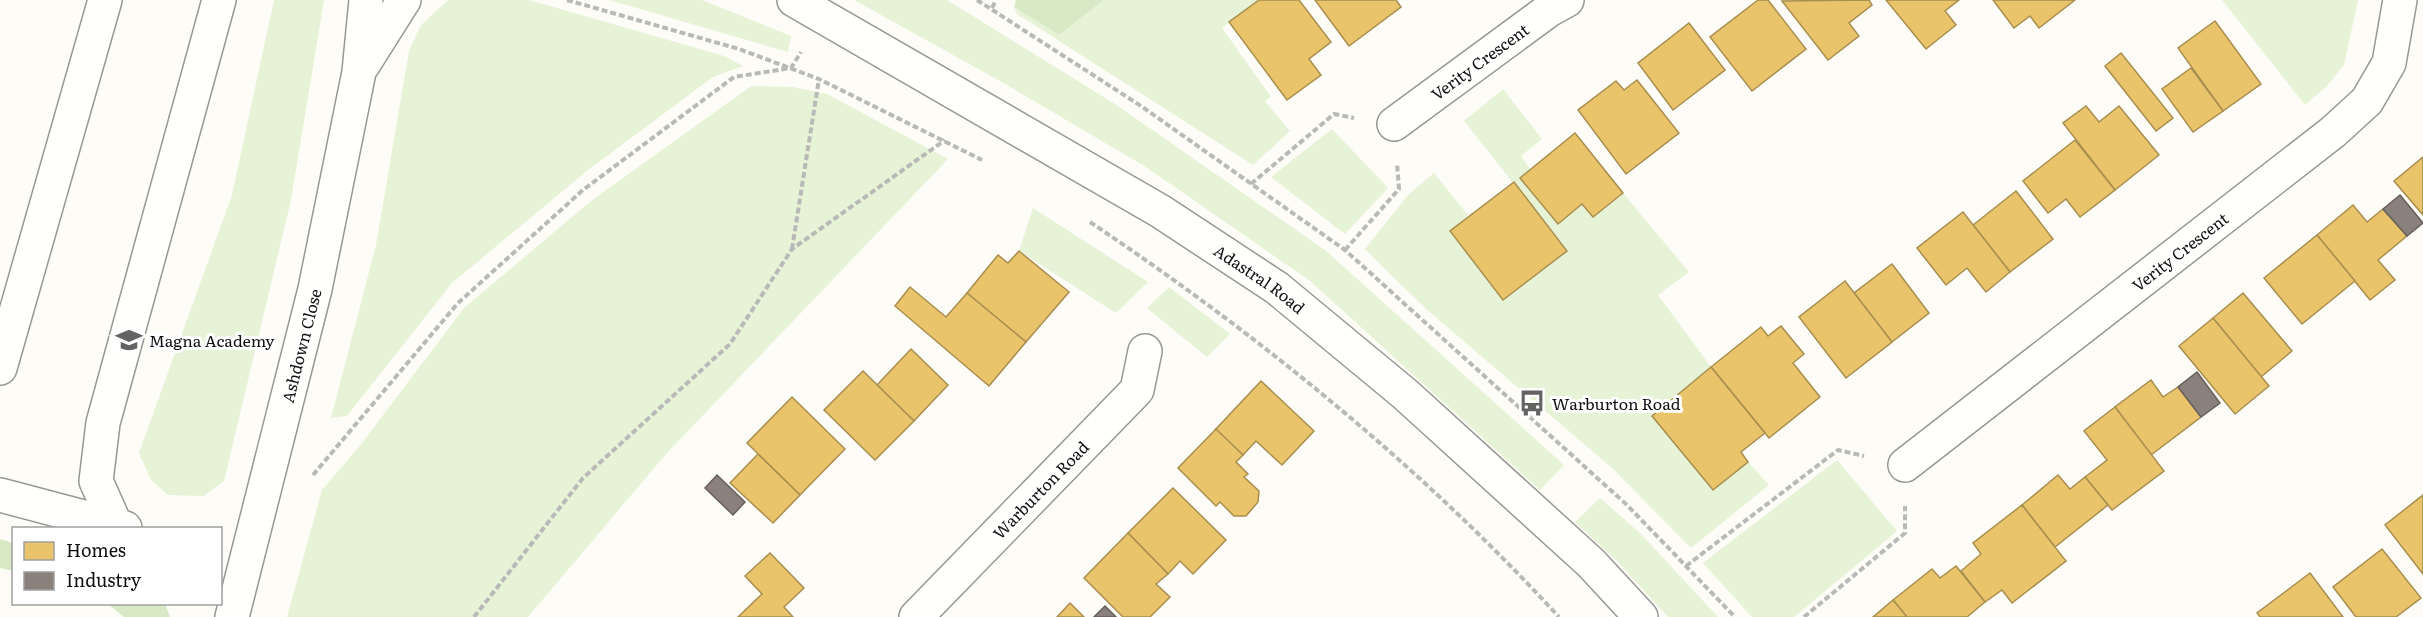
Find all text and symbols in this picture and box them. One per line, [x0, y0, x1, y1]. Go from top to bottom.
street label: Verity Crescent [1425, 17, 1534, 105]
street label: Verity Crescent [2126, 206, 2233, 296]
street label: Adastral Road [1209, 238, 1311, 319]
street label: Ashdown Close [275, 286, 327, 405]
school or university icon: Magna Academy [114, 325, 144, 355]
place label: Magna Academy [149, 328, 275, 352]
bus stop icon: Warburton Road [1517, 388, 1547, 418]
place label: Warburton Road [1552, 391, 1681, 415]
street label: Warburton Road [987, 435, 1094, 544]
legend [12, 527, 222, 605]
text: Homes [66, 536, 126, 563]
text: Industry [66, 566, 142, 593]

